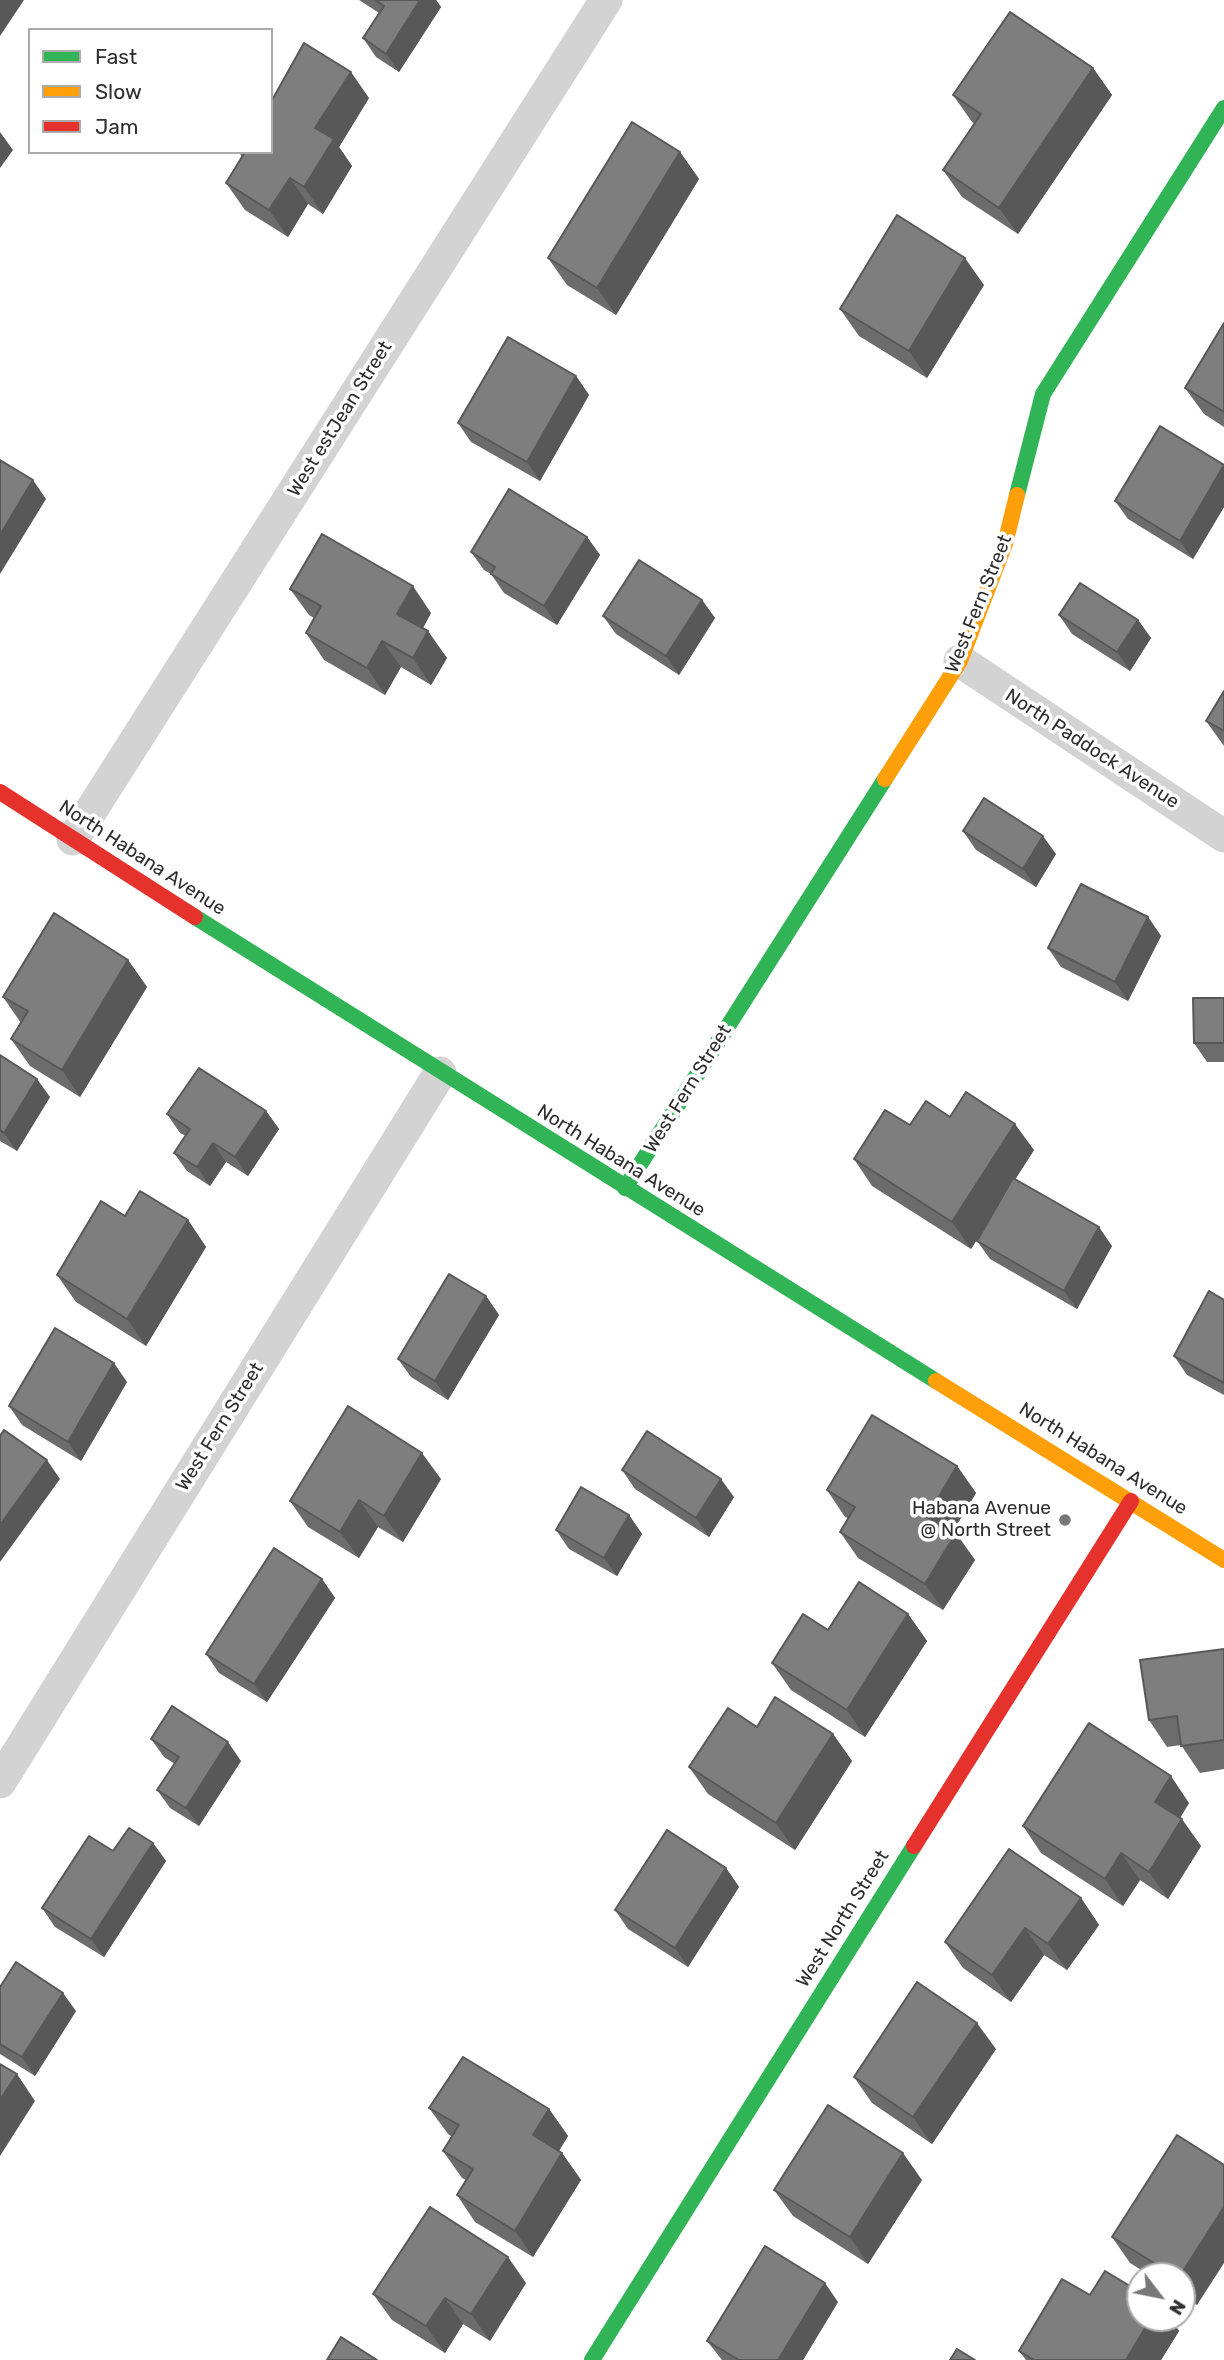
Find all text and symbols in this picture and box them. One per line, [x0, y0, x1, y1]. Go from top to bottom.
legend [28, 28, 273, 154]
text: Fast [95, 44, 137, 69]
text: Slow [95, 79, 142, 104]
text: Jam [95, 114, 139, 139]
street label: West estJean Street [283, 337, 397, 501]
street label: West Fern Street [941, 532, 1017, 676]
street label: North Paddock Avenue [1001, 684, 1183, 814]
street label: North Habana Avenue [54, 796, 230, 920]
street label: West Fern Street [639, 1021, 737, 1157]
street label: North Habana Avenue [533, 1100, 709, 1222]
street label: West Fern Street [171, 1359, 269, 1495]
street label: North Habana Avenue [1015, 1398, 1191, 1520]
place label: Habana Avenue @ North Street [912, 1498, 1051, 1542]
marker: Habana Avenue @ North Street [1057, 1512, 1073, 1528]
street label: West North Street [792, 1846, 894, 1992]
north arrow [1126, 2262, 1196, 2332]
text: N [1164, 2295, 1191, 2319]

